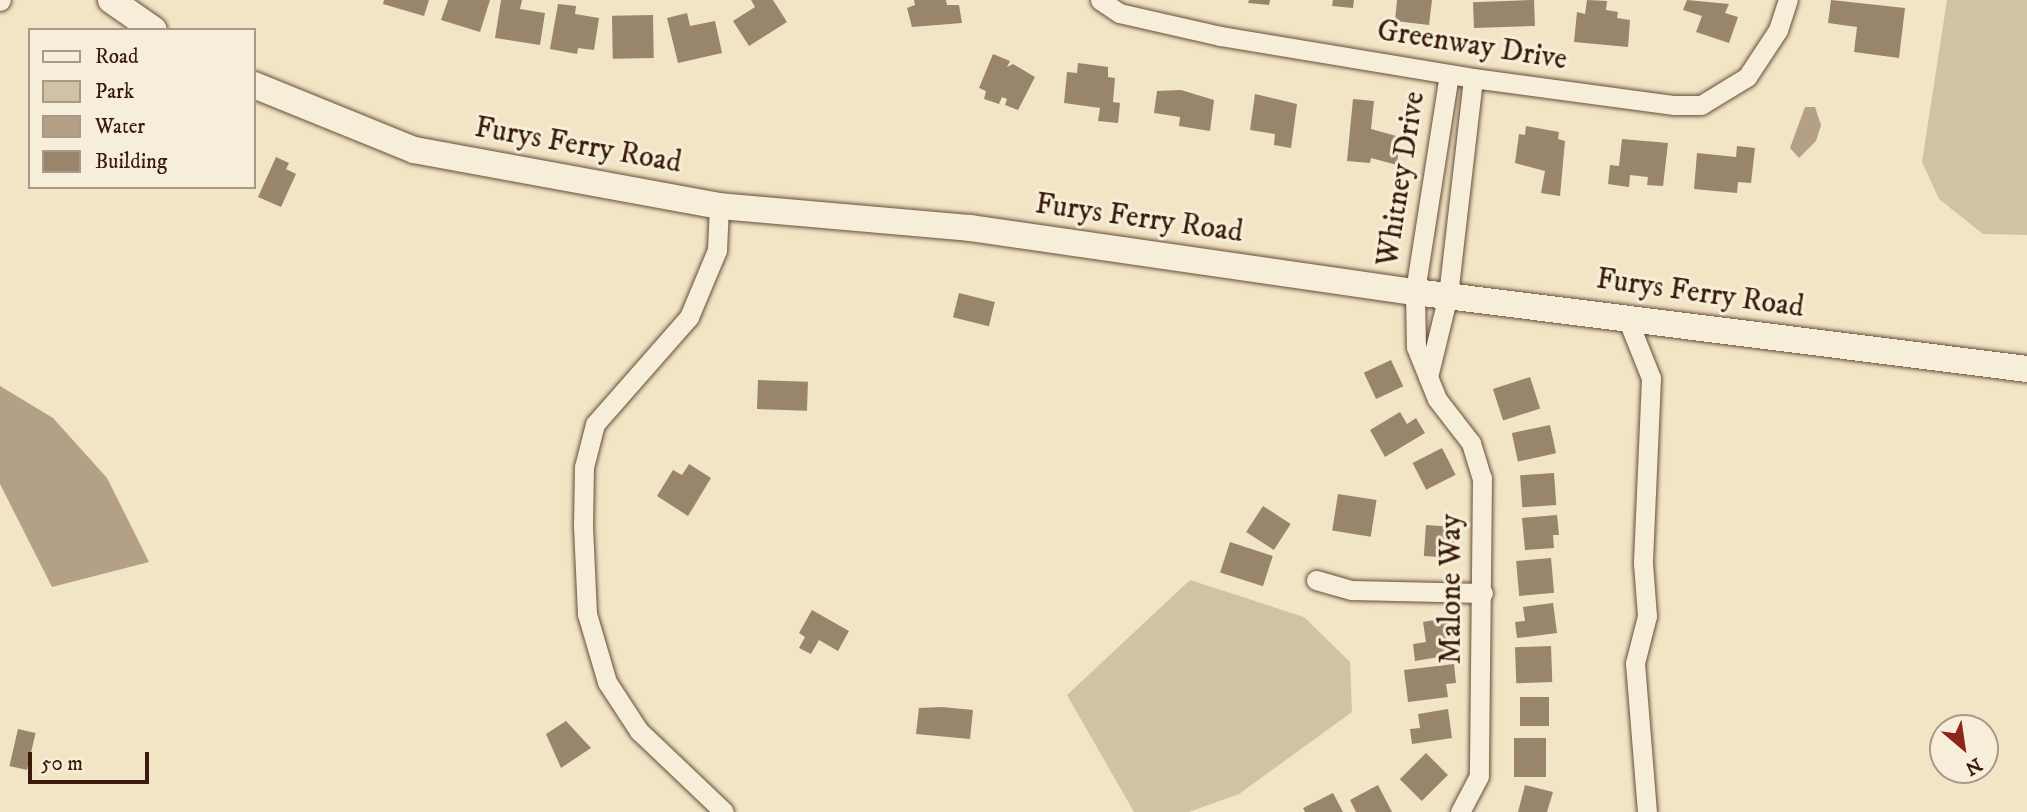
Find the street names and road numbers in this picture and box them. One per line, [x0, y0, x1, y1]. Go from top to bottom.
street label: Greenway Drive [1375, 13, 1569, 79]
street label: Whitney Drive [1370, 89, 1434, 269]
street label: Furys Ferry Road [472, 110, 684, 182]
street label: Furys Ferry Road [1033, 187, 1245, 251]
street label: Furys Ferry Road [1594, 262, 1806, 326]
street label: Malone Way [1434, 514, 1470, 664]

